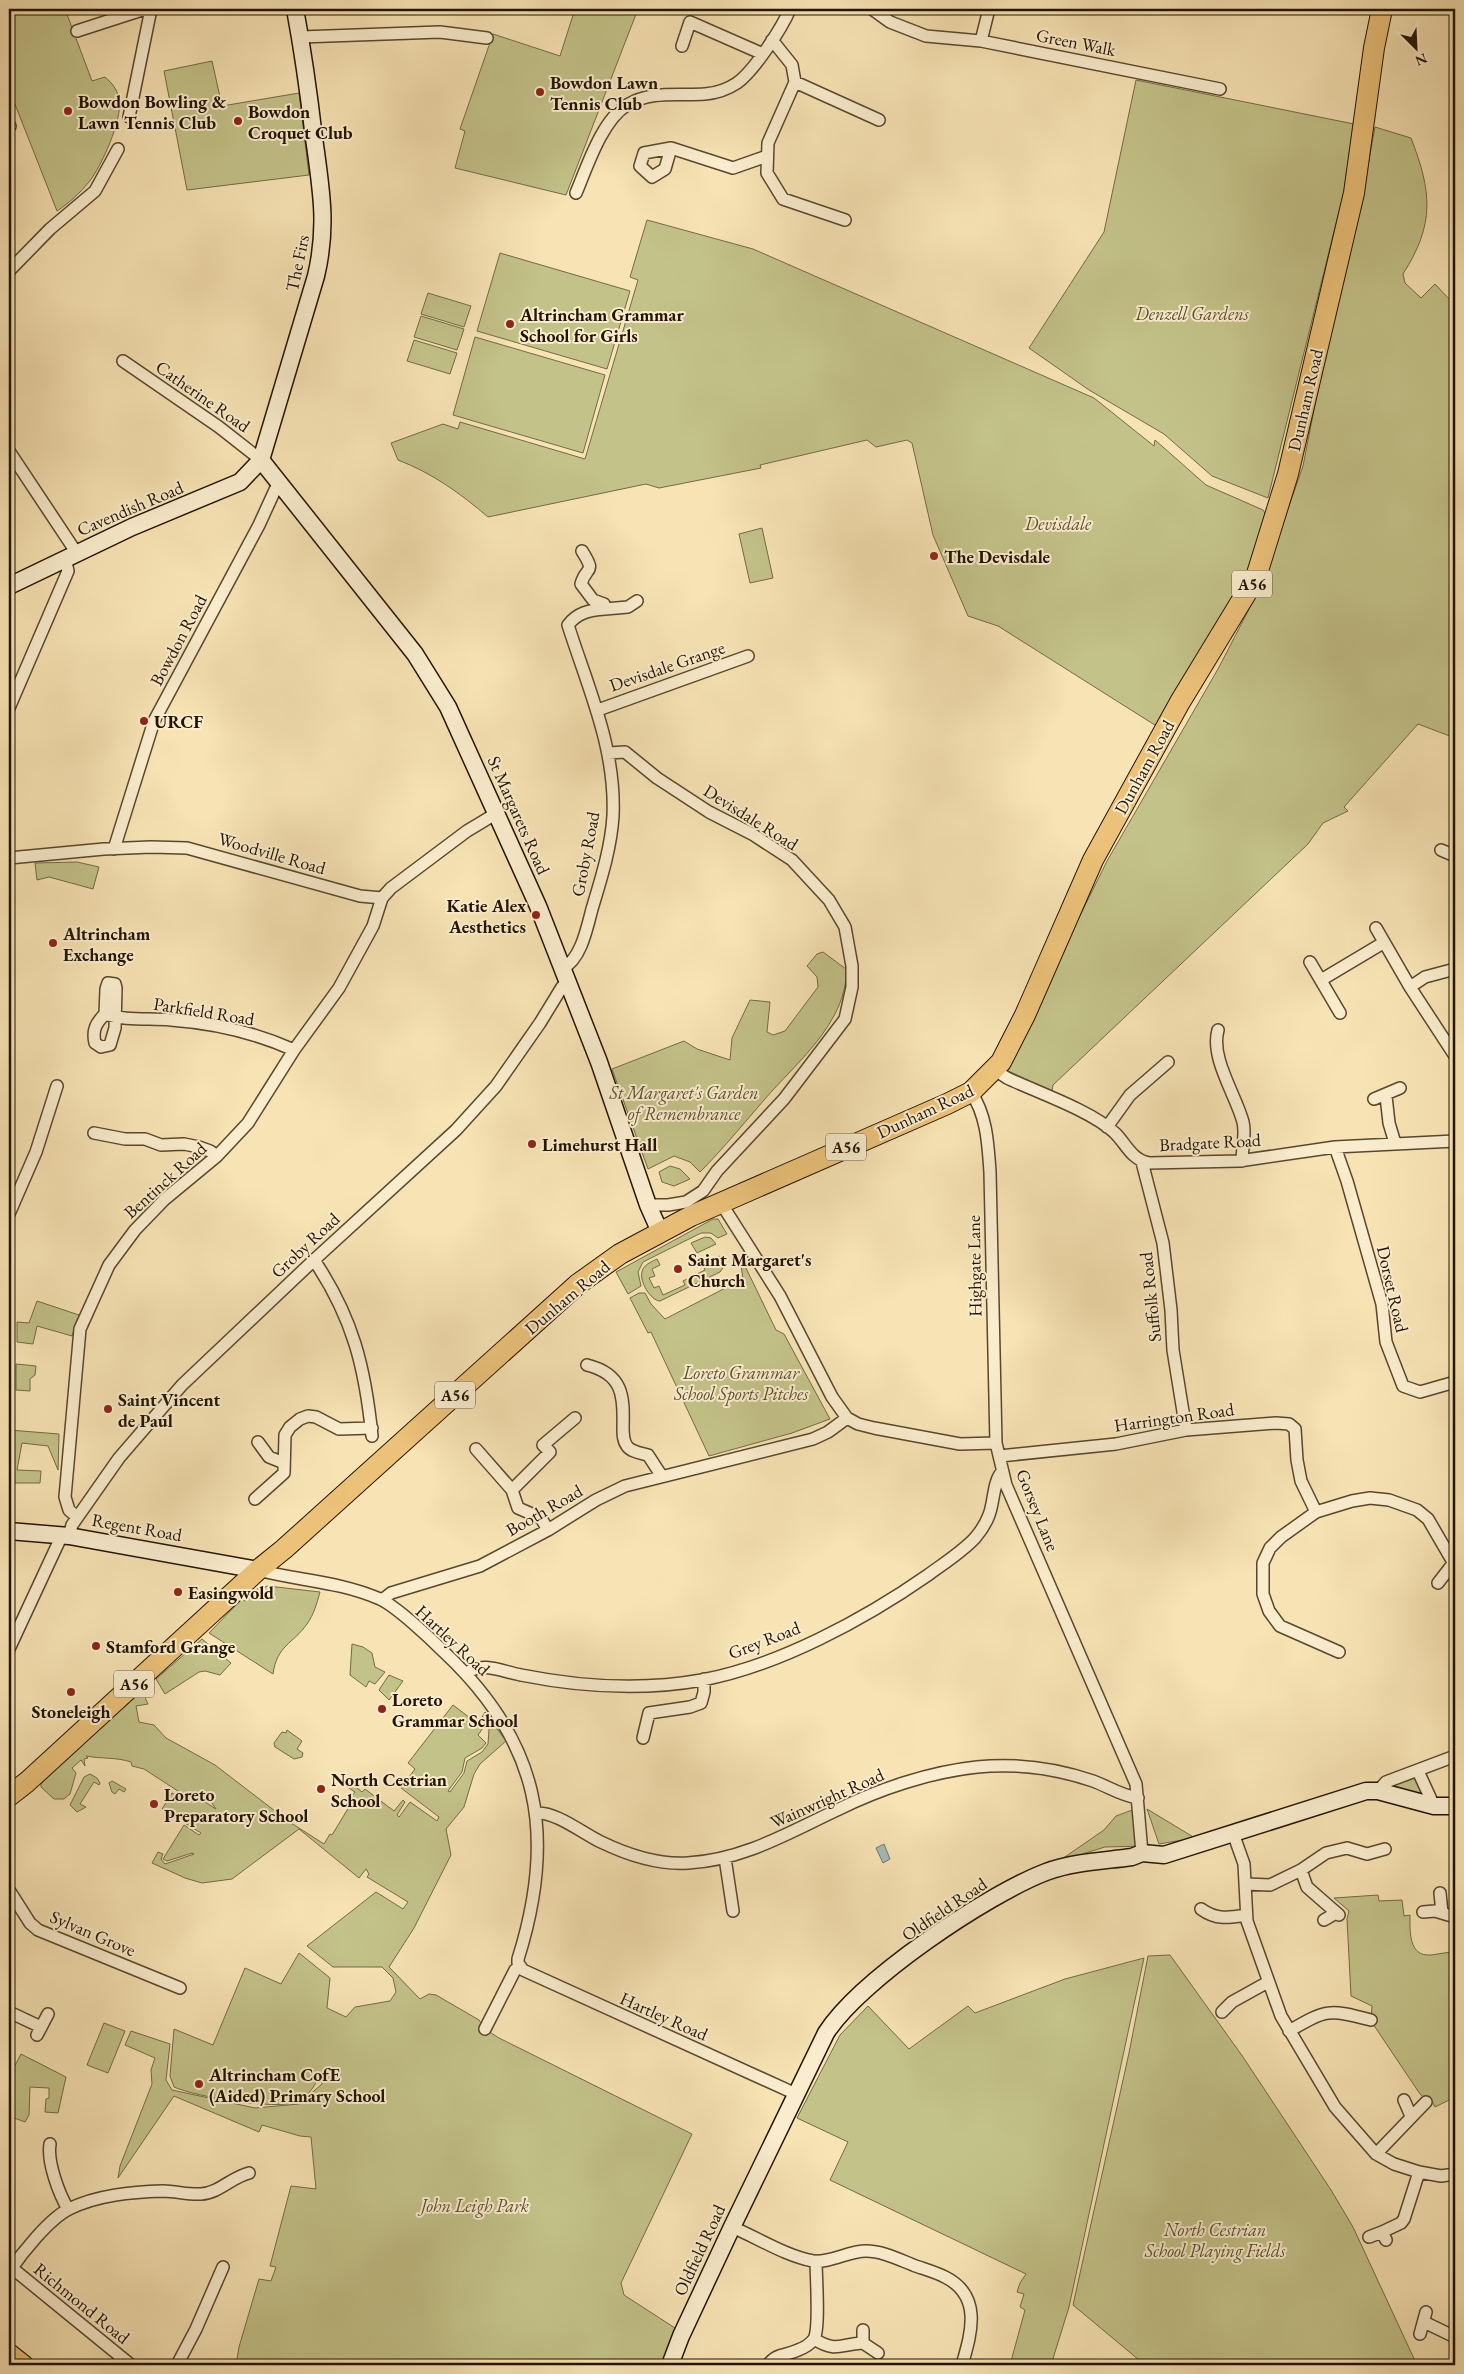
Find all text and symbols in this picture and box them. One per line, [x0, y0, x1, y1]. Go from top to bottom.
north arrow [1392, 22, 1442, 72]
street label: Green Walk [1034, 23, 1118, 61]
text: N [1412, 49, 1430, 71]
place label: Bowdon Lawn Tennis Club [550, 71, 658, 115]
marker: Bowdon Lawn Tennis Club [534, 86, 546, 98]
place label: Bowdon Bowling & Lawn Tennis Club [78, 90, 227, 134]
place label: Bowdon Croquet Club [248, 100, 353, 144]
marker: Bowdon Bowling & Lawn Tennis Club [62, 105, 74, 117]
marker: Bowdon Croquet Club [232, 115, 244, 127]
street label: The Firs [280, 232, 314, 293]
park label: Denzell Gardens [1134, 302, 1250, 325]
place label: Altrincham Grammar School for Girls [519, 303, 684, 347]
marker: Altrincham Grammar School for Girls [504, 318, 516, 330]
street label: Dunham Road [1282, 346, 1328, 453]
street label: Catherine Road [151, 355, 255, 438]
street label: Cavendish Road [73, 475, 188, 541]
park label: Devisdale [1024, 512, 1092, 535]
place label: The Devisdale [944, 545, 1051, 568]
marker: The Devisdale [928, 550, 940, 562]
road number: A56 [1232, 570, 1272, 598]
street label: Bowdon Road [144, 590, 212, 689]
street label: Devisdale Grange [606, 635, 728, 697]
place label: URCF [154, 710, 203, 733]
marker: URCF [138, 715, 150, 727]
street label: Dunham Road [1109, 715, 1180, 818]
street label: St Margarets Road [483, 752, 556, 879]
street label: Devisdale Road [699, 779, 803, 856]
street label: Groby Road [566, 809, 605, 898]
street label: Woodville Road [216, 827, 329, 880]
place label: Katie Alex Aesthetics [446, 894, 526, 938]
marker: Katie Alex Aesthetics [530, 909, 542, 921]
place label: Altrincham Exchange [62, 922, 151, 966]
marker: Altrincham Exchange [47, 937, 59, 949]
street label: Parkfield Road [152, 992, 257, 1030]
street label: Dunham Road [873, 1078, 978, 1143]
park label: St Margaret's Garden of Remembrance [609, 1081, 758, 1126]
street label: Bradgate Road [1159, 1128, 1262, 1156]
place label: Limehurst Hall [542, 1133, 657, 1156]
road number: A56 [826, 1134, 866, 1160]
street label: Bentinck Road [119, 1136, 212, 1223]
marker: Limehurst Hall [526, 1138, 538, 1150]
street label: Groby Road [266, 1207, 345, 1283]
street label: Highgate Lane [962, 1215, 986, 1317]
street label: Dorset Road [1372, 1243, 1414, 1335]
place label: Saint Margaret's Church [688, 1248, 812, 1292]
street label: Suffolk Road [1134, 1250, 1166, 1343]
street label: Dunham Road [520, 1254, 615, 1339]
marker: Saint Margaret's Church [672, 1263, 684, 1275]
park label: Loreto Grammar School Sports Pitches [673, 1361, 809, 1406]
road number: A56 [435, 1382, 475, 1408]
place label: Saint Vincent de Paul [118, 1388, 220, 1432]
street label: Harrington Road [1113, 1397, 1236, 1437]
marker: Saint Vincent de Paul [102, 1403, 114, 1415]
street label: Gorsey Lane [1011, 1466, 1065, 1554]
street label: Booth Road [502, 1478, 587, 1541]
street label: Regent Road [90, 1508, 185, 1546]
place label: Easingwold [188, 1581, 274, 1604]
marker: Easingwold [172, 1586, 184, 1598]
street label: Hartley Road [411, 1600, 496, 1681]
street label: Grey Road [725, 1615, 804, 1664]
place label: Stamford Grange [106, 1635, 236, 1658]
marker: Stamford Grange [90, 1640, 102, 1652]
road number: A56 [114, 1670, 154, 1698]
marker: Stoneleigh [65, 1686, 77, 1698]
place label: Loreto Grammar School [392, 1688, 518, 1732]
place label: Stoneleigh [31, 1700, 111, 1723]
marker: Loreto Grammar School [376, 1703, 388, 1715]
street label: Wainwright Road [767, 1762, 888, 1833]
place label: North Cestrian School [331, 1768, 447, 1812]
place label: Loreto Preparatory School [164, 1783, 308, 1827]
marker: North Cestrian School [315, 1783, 327, 1795]
marker: Loreto Preparatory School [148, 1798, 160, 1810]
street label: Oldfield Road [897, 1872, 992, 1946]
street label: Sylvan Grove [47, 1905, 139, 1961]
street label: Hartley Road [616, 1986, 712, 2046]
place label: Altrincham CofE (Aided) Primary School [208, 2063, 385, 2107]
marker: Altrincham CofE (Aided) Primary School [193, 2078, 205, 2090]
park label: John Leigh Park [417, 2194, 529, 2218]
street label: Oldfield Road [668, 2200, 731, 2299]
park label: North Cestrian School Playing Fields [1144, 2218, 1286, 2263]
street label: Richmond Road [29, 2257, 135, 2349]

